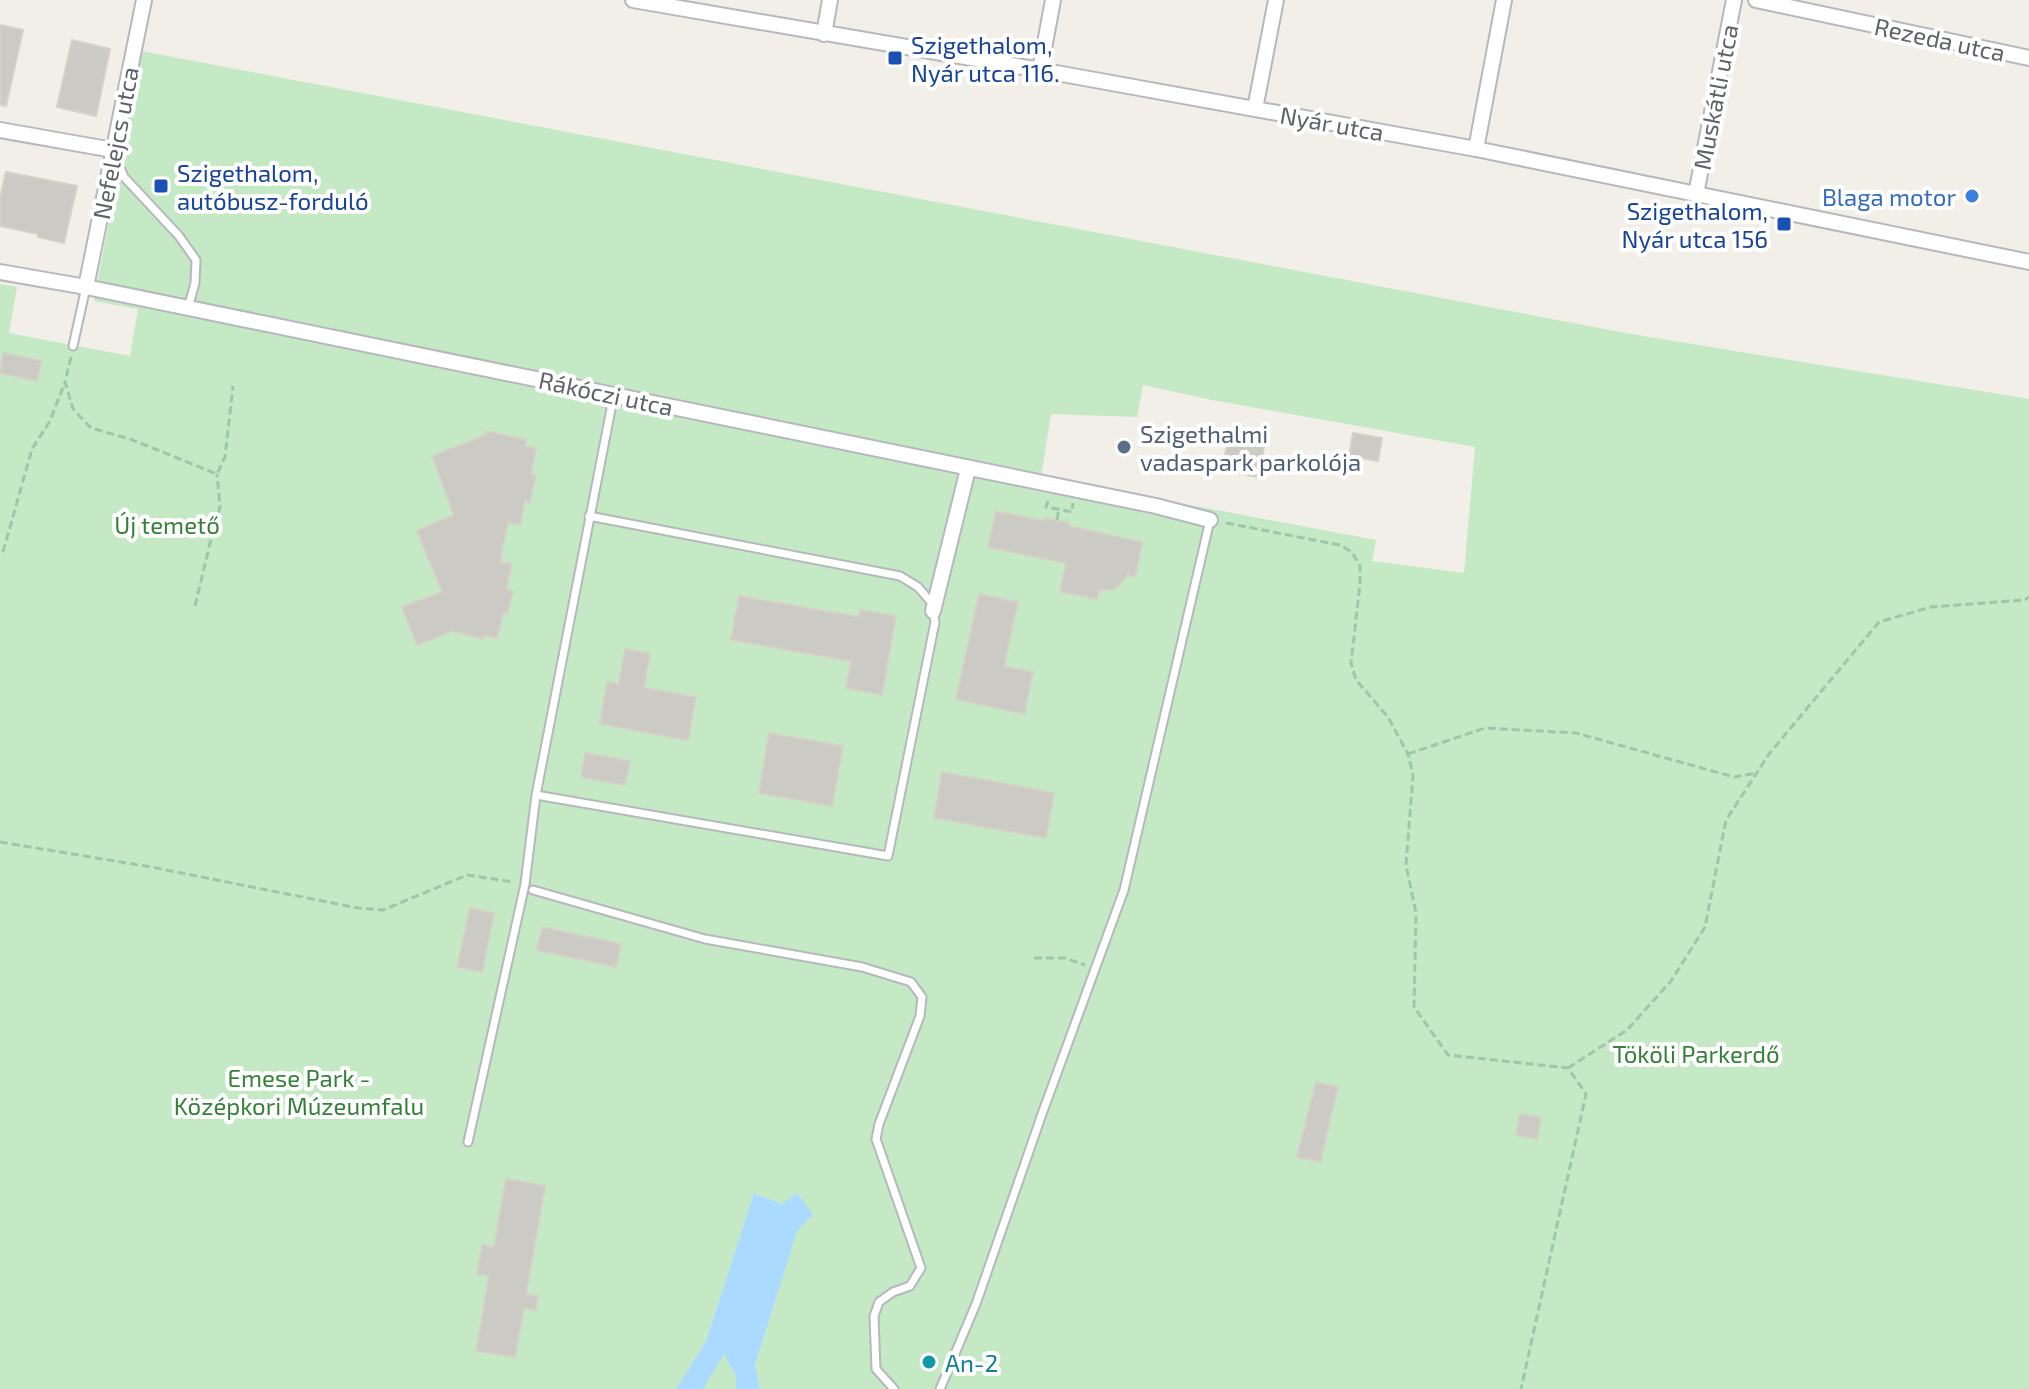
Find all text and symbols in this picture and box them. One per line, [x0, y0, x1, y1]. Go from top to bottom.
street label: Rezeda utca [1872, 11, 2008, 67]
street label: Muskátli utca [1687, 22, 1743, 172]
place label: Szigethalom, Nyár utca 116. [911, 30, 1060, 87]
marker: Szigethalom, Nyár utca 116. [886, 49, 904, 67]
street label: Nefelejcs utca [86, 64, 144, 222]
street label: Nyár utca [1278, 100, 1386, 146]
place label: Szigethalom, autóbusz-forduló [177, 158, 369, 215]
marker: Szigethalom, autóbusz-forduló [152, 177, 170, 195]
place label: Blaga motor [1822, 182, 1956, 211]
marker: Blaga motor [1963, 187, 1981, 205]
place label: Szigethalom, Nyár utca 156 [1622, 196, 1768, 253]
marker: Szigethalom, Nyár utca 156 [1775, 215, 1793, 233]
street label: Rákóczi utca [536, 365, 676, 421]
place label: Szigethalmi vadaspark parkolója [1140, 419, 1361, 476]
marker: Szigethalmi vadaspark parkolója [1115, 438, 1133, 456]
park label: Új temető [114, 510, 220, 539]
park label: Tököli Parkerdő [1612, 1039, 1780, 1068]
park label: Emese Park - Középkori Múzeumfalu [174, 1063, 424, 1120]
place label: An-2 [945, 1348, 998, 1377]
marker: An-2 [920, 1353, 938, 1371]

